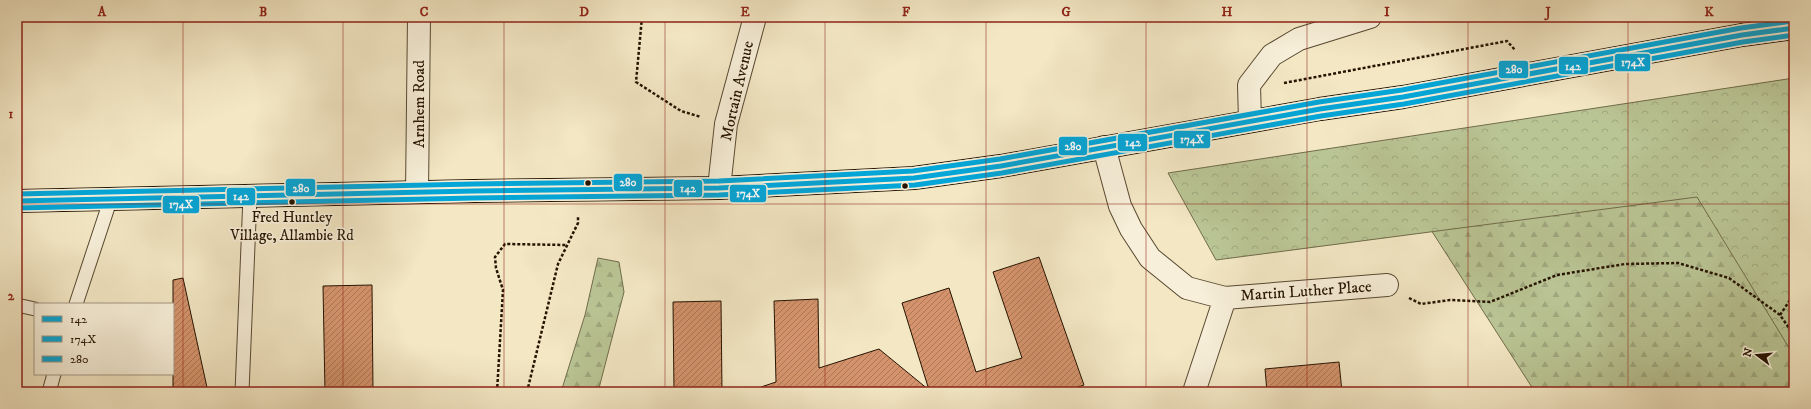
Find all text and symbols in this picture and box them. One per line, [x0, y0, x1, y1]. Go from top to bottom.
text: A [97, 4, 107, 20]
text: B [259, 4, 267, 20]
text: C [420, 4, 429, 20]
text: D [579, 4, 589, 20]
text: E [740, 4, 750, 20]
text: F [902, 4, 911, 20]
text: G [1061, 4, 1071, 20]
text: H [1222, 4, 1233, 20]
text: I [1384, 4, 1390, 20]
text: J [1543, 4, 1551, 21]
text: K [1704, 4, 1714, 20]
street label: Mortain Avenue [716, 39, 758, 143]
line badge: 174X [1614, 53, 1651, 72]
line badge: 142 [1558, 56, 1589, 75]
text: 174X [1621, 56, 1646, 70]
street label: Arnhem Road [409, 60, 429, 148]
line badge: 280 [1498, 60, 1529, 79]
text: 142 [1565, 60, 1581, 74]
text: 280 [1506, 63, 1522, 77]
text: 1 [9, 106, 14, 122]
line badge: 174X [1173, 130, 1211, 149]
line badge: 142 [1117, 133, 1148, 152]
text: 174X [1180, 133, 1205, 147]
line badge: 280 [1058, 136, 1088, 156]
text: 142 [1125, 136, 1141, 150]
text: 280 [1065, 140, 1081, 154]
line badge: 280 [613, 173, 643, 192]
text: 280 [620, 176, 636, 190]
line badge: 280 [285, 178, 316, 197]
unlabelled marker [583, 178, 593, 188]
line badge: 142 [673, 179, 703, 198]
unlabelled marker [900, 181, 910, 191]
text: 280 [293, 182, 309, 196]
text: 142 [680, 182, 696, 196]
line badge: 174X [729, 184, 767, 203]
line badge: 142 [226, 187, 256, 206]
text: 174X [736, 187, 761, 201]
text: 142 [233, 190, 249, 204]
line badge: 174X [162, 195, 200, 214]
marker: Fred Huntley Village, Allambie Rd [287, 197, 297, 207]
text: 174X [169, 198, 194, 212]
place label: Fred Huntley Village, Allambie Rd [229, 208, 354, 245]
street label: Martin Luther Place [1240, 276, 1373, 306]
text: 2 [8, 288, 15, 304]
legend [34, 303, 174, 375]
text: 142 [70, 312, 87, 327]
text: 174X [70, 332, 96, 347]
north arrow [1737, 335, 1777, 375]
text: N [1740, 346, 1756, 359]
text: 280 [70, 352, 88, 367]

